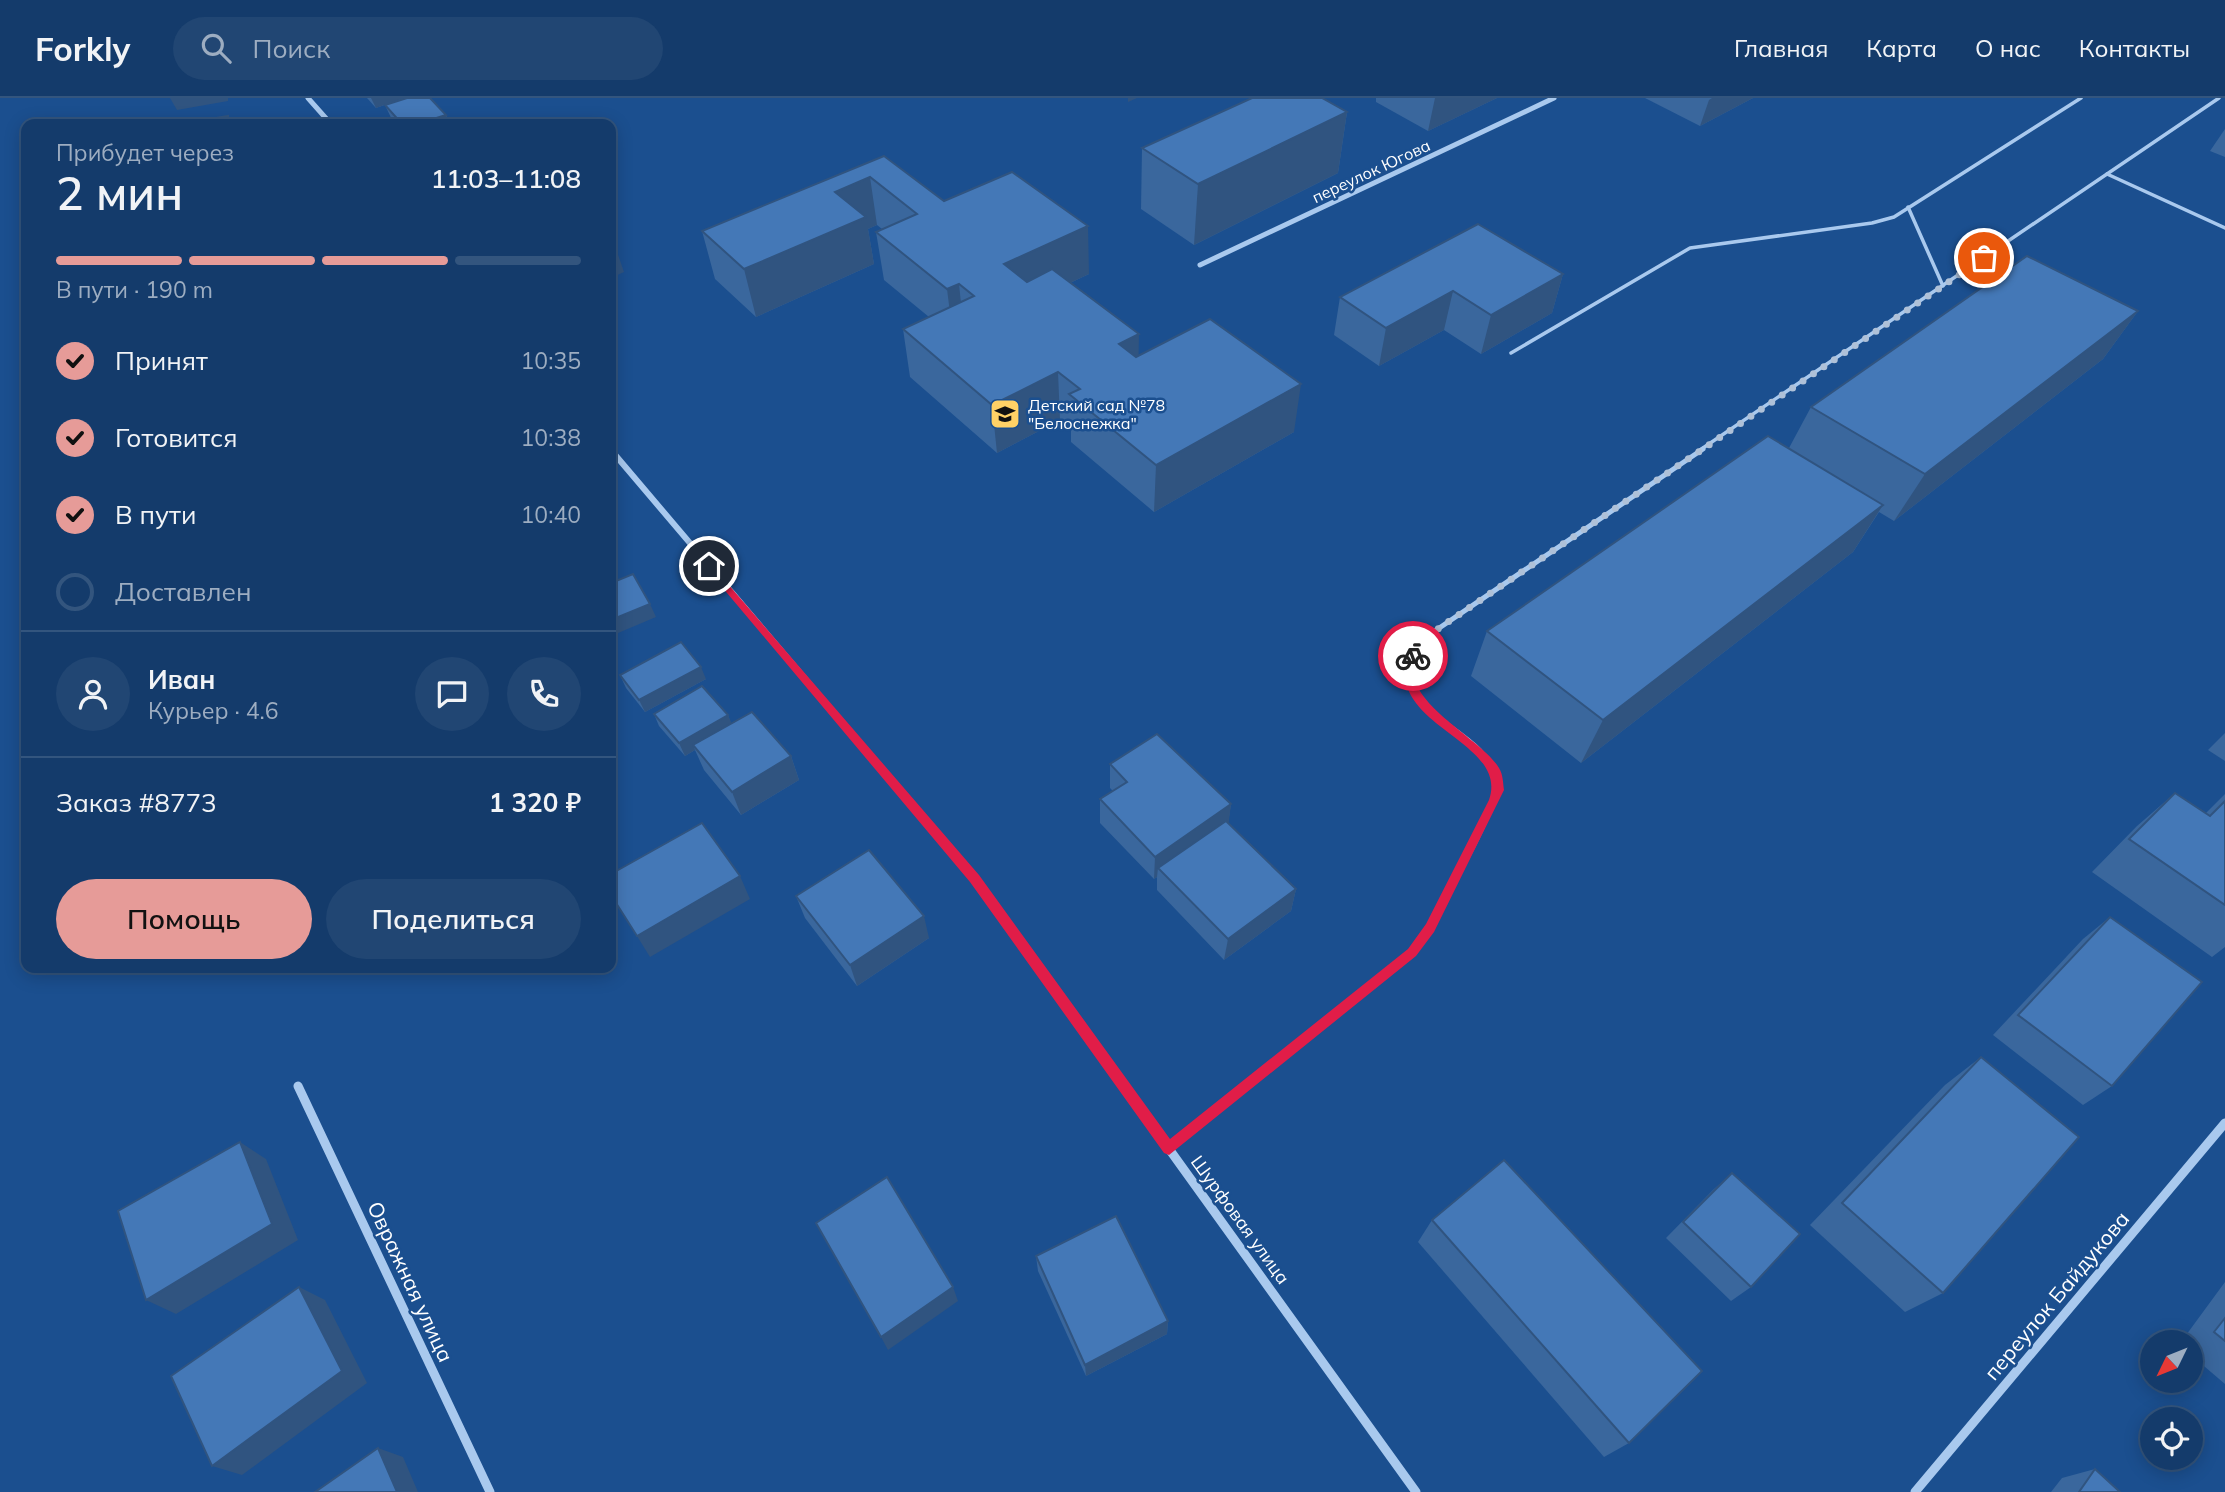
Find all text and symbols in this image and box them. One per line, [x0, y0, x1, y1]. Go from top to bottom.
search box [173, 17, 663, 80]
text: Forkly [35, 28, 131, 69]
icon: search [197, 29, 235, 67]
text: Поиск [253, 32, 330, 65]
text: Главная [1734, 33, 1828, 63]
text: Карта [1866, 33, 1937, 63]
text: О нас [1975, 33, 2041, 63]
text: Контакты [2079, 33, 2190, 63]
street label: переулок Югова [1309, 135, 1433, 207]
text: Прибудет через [56, 138, 234, 167]
text: 11:03–11:08 [431, 162, 581, 195]
text: 2 мин [56, 164, 183, 222]
pin [1954, 228, 2014, 288]
icon: bag [1965, 239, 2003, 277]
text: В пути · 190 m [56, 275, 213, 304]
icon: check [56, 342, 94, 380]
text: Принят [115, 344, 208, 377]
text: 10:35 [521, 346, 581, 375]
place label: Детский сад №78 "Белоснежка" [1028, 395, 1165, 433]
school or university icon: Детский сад №78 "Белоснежка" [988, 397, 1022, 431]
icon: check [56, 419, 94, 457]
text: Готовится [115, 421, 238, 454]
text: 10:38 [521, 423, 581, 452]
icon: check [56, 496, 94, 534]
text: В пути [115, 498, 196, 531]
text: 10:40 [521, 500, 581, 529]
pin [679, 536, 739, 596]
icon: home [690, 547, 728, 585]
text: Доставлен [115, 575, 252, 608]
courier [1378, 621, 1448, 691]
icon: bike [1394, 637, 1432, 675]
button: person [56, 657, 130, 731]
button: chat [415, 657, 489, 731]
button: phone [507, 657, 581, 731]
text: Иван [148, 663, 215, 696]
text: Курьер · 4.6 [148, 696, 279, 725]
text: Заказ #8773 [56, 786, 217, 819]
text: 1 320 ₽ [489, 786, 581, 819]
button: Помощь [56, 879, 312, 959]
button: Поделиться [326, 879, 581, 959]
street label: Шурфовая улица [1186, 1151, 1295, 1289]
street label: Овражная улица [362, 1197, 459, 1366]
street label: переулок Байдукова [1978, 1206, 2134, 1385]
north arrow [2140, 1330, 2203, 1393]
map controls [2140, 1330, 2203, 1470]
button: locate [2140, 1407, 2203, 1470]

